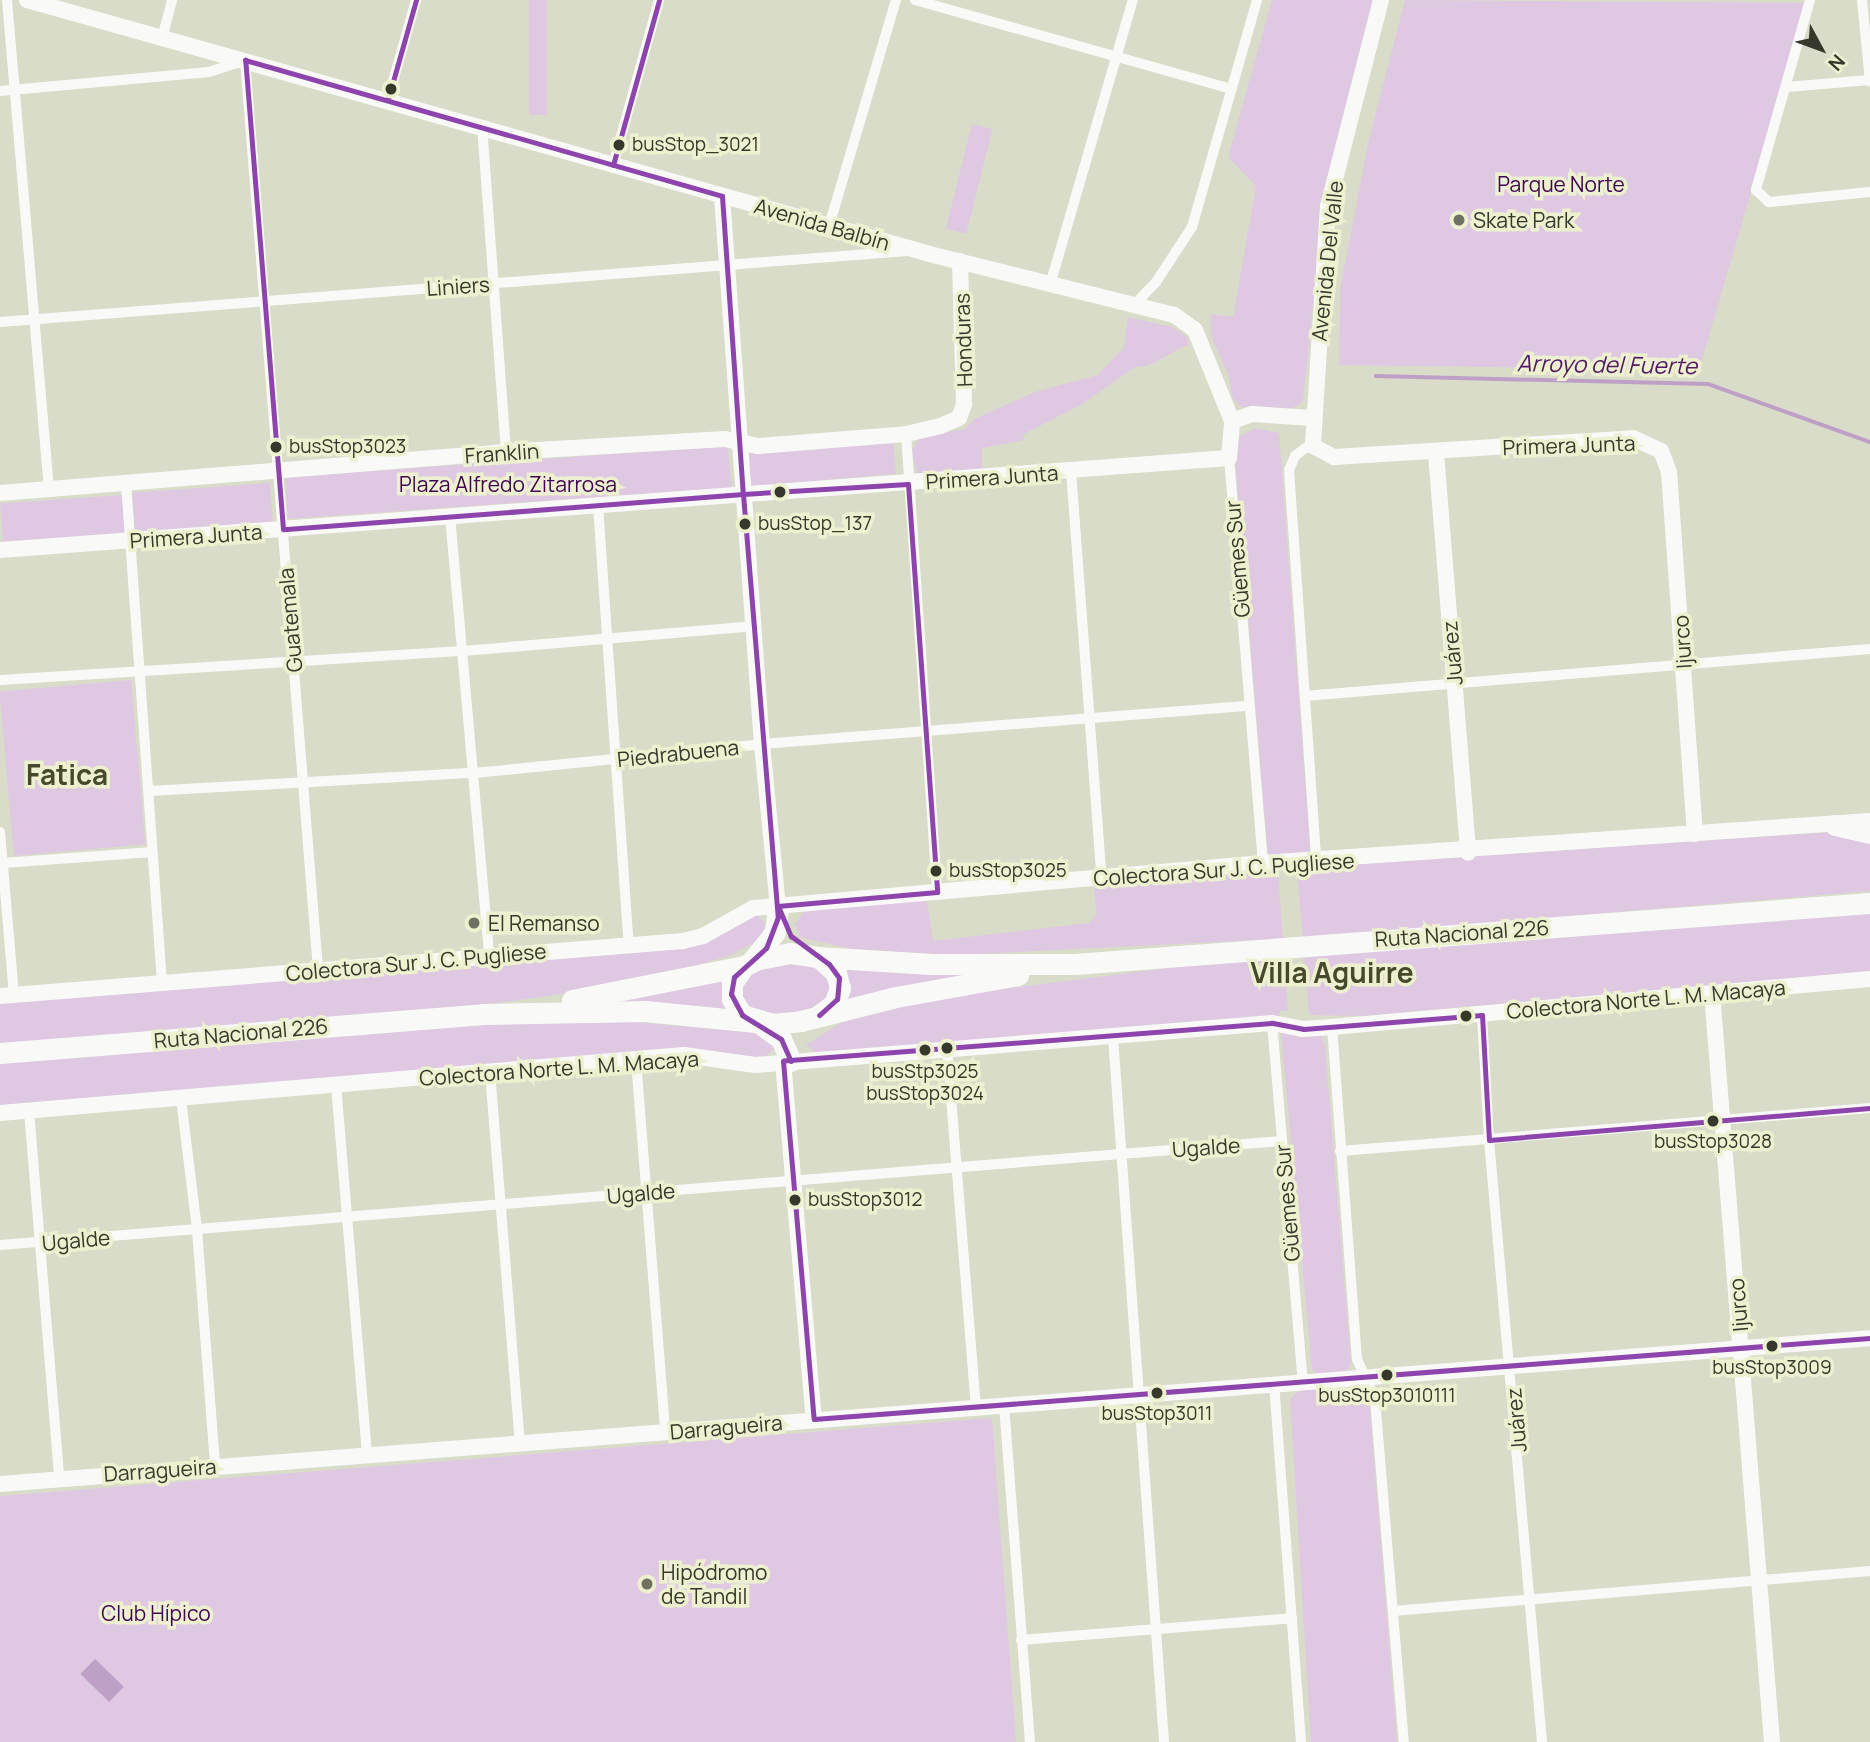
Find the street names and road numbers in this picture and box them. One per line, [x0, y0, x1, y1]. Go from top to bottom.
street label: Avenida Del Valle [1306, 179, 1348, 343]
street label: Avenida Balbín [751, 193, 893, 255]
street label: Liniers [425, 271, 491, 301]
street label: Honduras [949, 293, 977, 387]
street label: Primera Junta [1502, 430, 1636, 460]
street label: Franklin [464, 438, 540, 468]
street label: Primera Junta [925, 460, 1059, 494]
street label: Güemes Sur [1219, 499, 1255, 619]
street label: Primera Junta [129, 519, 263, 553]
street label: Guatemala [273, 567, 307, 673]
street label: Ijurco [1668, 614, 1696, 670]
street label: Juárez [1437, 620, 1467, 686]
street label: Piedrabuena [616, 734, 740, 772]
street label: Colectora Sur J. C. Pugliese [1093, 847, 1355, 891]
street label: Ruta Nacional 226 [1374, 914, 1550, 952]
street label: Colectora Sur J. C. Pugliese [285, 938, 547, 986]
street label: Colectora Norte L. M. Macaya [1505, 974, 1787, 1024]
street label: Ruta Nacional 226 [153, 1013, 329, 1053]
street label: Colectora Norte L. M. Macaya [418, 1046, 700, 1090]
street label: Ugalde [1171, 1132, 1241, 1162]
street label: Güemes Sur [1269, 1143, 1305, 1263]
street label: Ugalde [606, 1177, 676, 1209]
street label: Ugalde [41, 1224, 111, 1256]
street label: Ijurco [1723, 1277, 1753, 1333]
street label: Juárez [1501, 1387, 1531, 1453]
street label: Darragueira [669, 1410, 783, 1444]
street label: Darragueira [103, 1453, 217, 1487]

